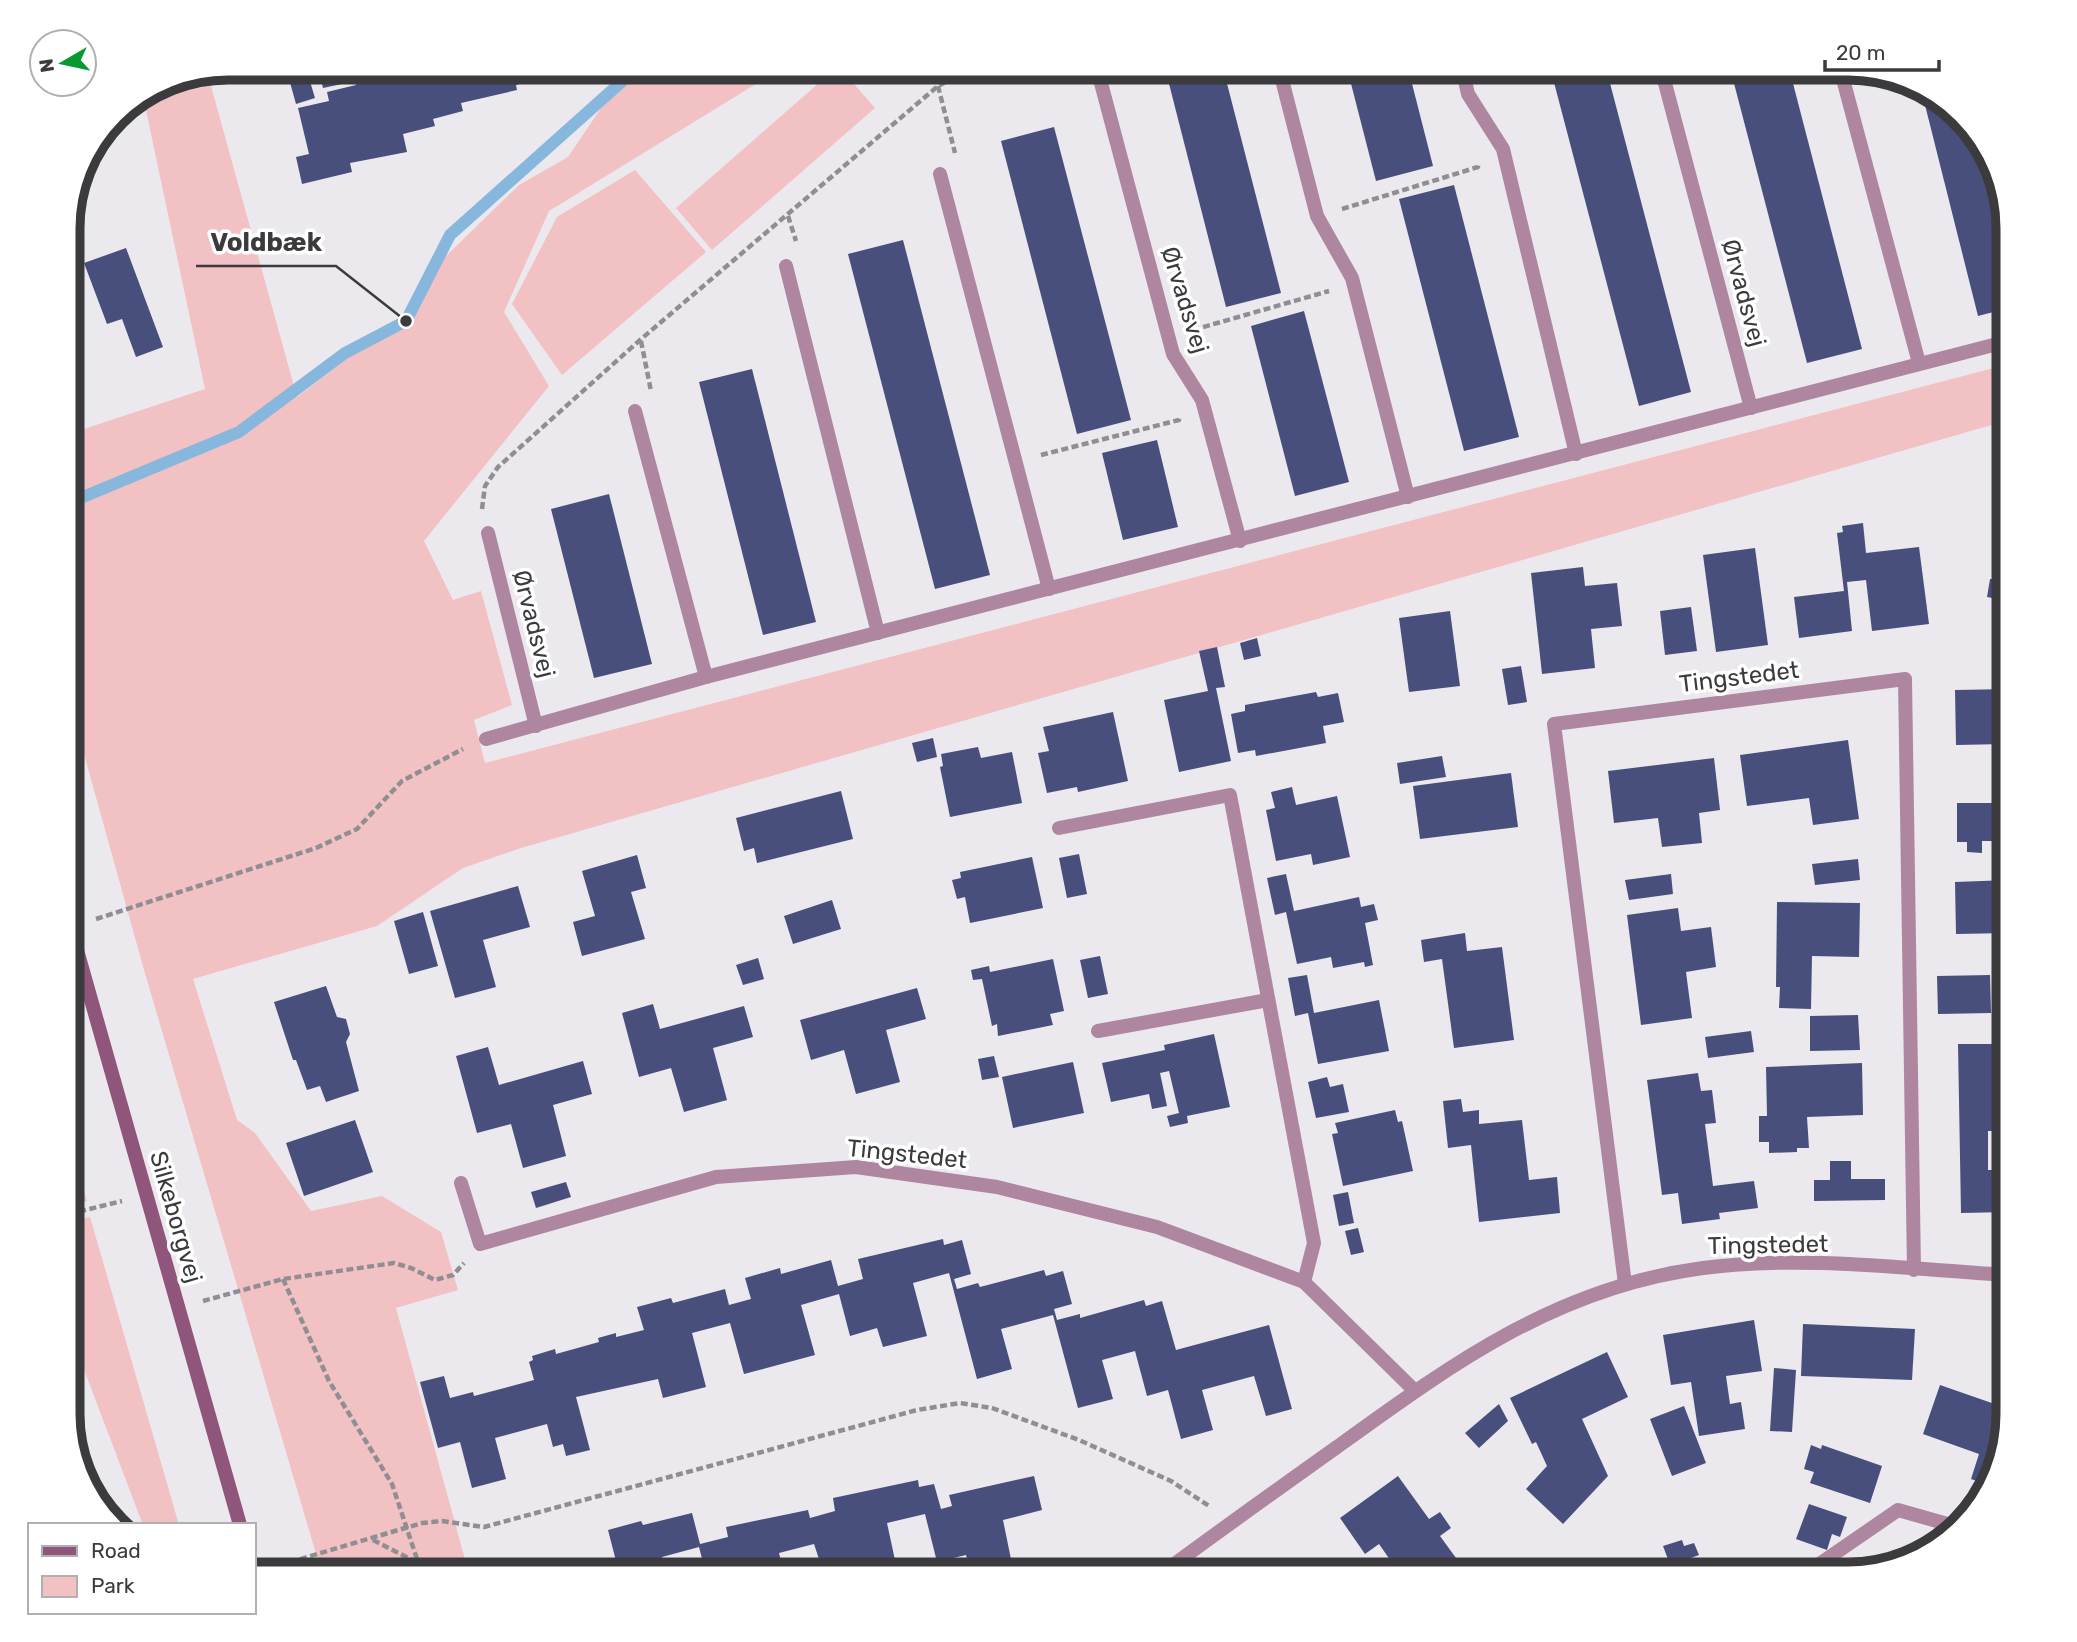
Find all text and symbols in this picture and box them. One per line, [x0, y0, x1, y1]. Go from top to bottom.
north arrow [28, 28, 98, 98]
scale bar [1825, 28, 1939, 72]
text: 20 m [1836, 40, 1885, 65]
text: N [34, 57, 59, 74]
callout: Voldbæk [196, 219, 336, 266]
text: Voldbæk [210, 227, 323, 258]
street label: Ørvadsvej [1716, 236, 1772, 350]
street label: Ørvadsvej [1156, 243, 1214, 357]
street label: Ørvadsvej [507, 567, 561, 681]
street label: Tingstedet [1677, 656, 1801, 698]
street label: Tingstedet [846, 1134, 968, 1174]
street label: Silkeborgvej [144, 1148, 208, 1286]
street label: Tingstedet [1707, 1230, 1829, 1260]
legend [28, 1523, 256, 1614]
text: Road [91, 1538, 141, 1563]
text: Park [91, 1573, 135, 1598]

